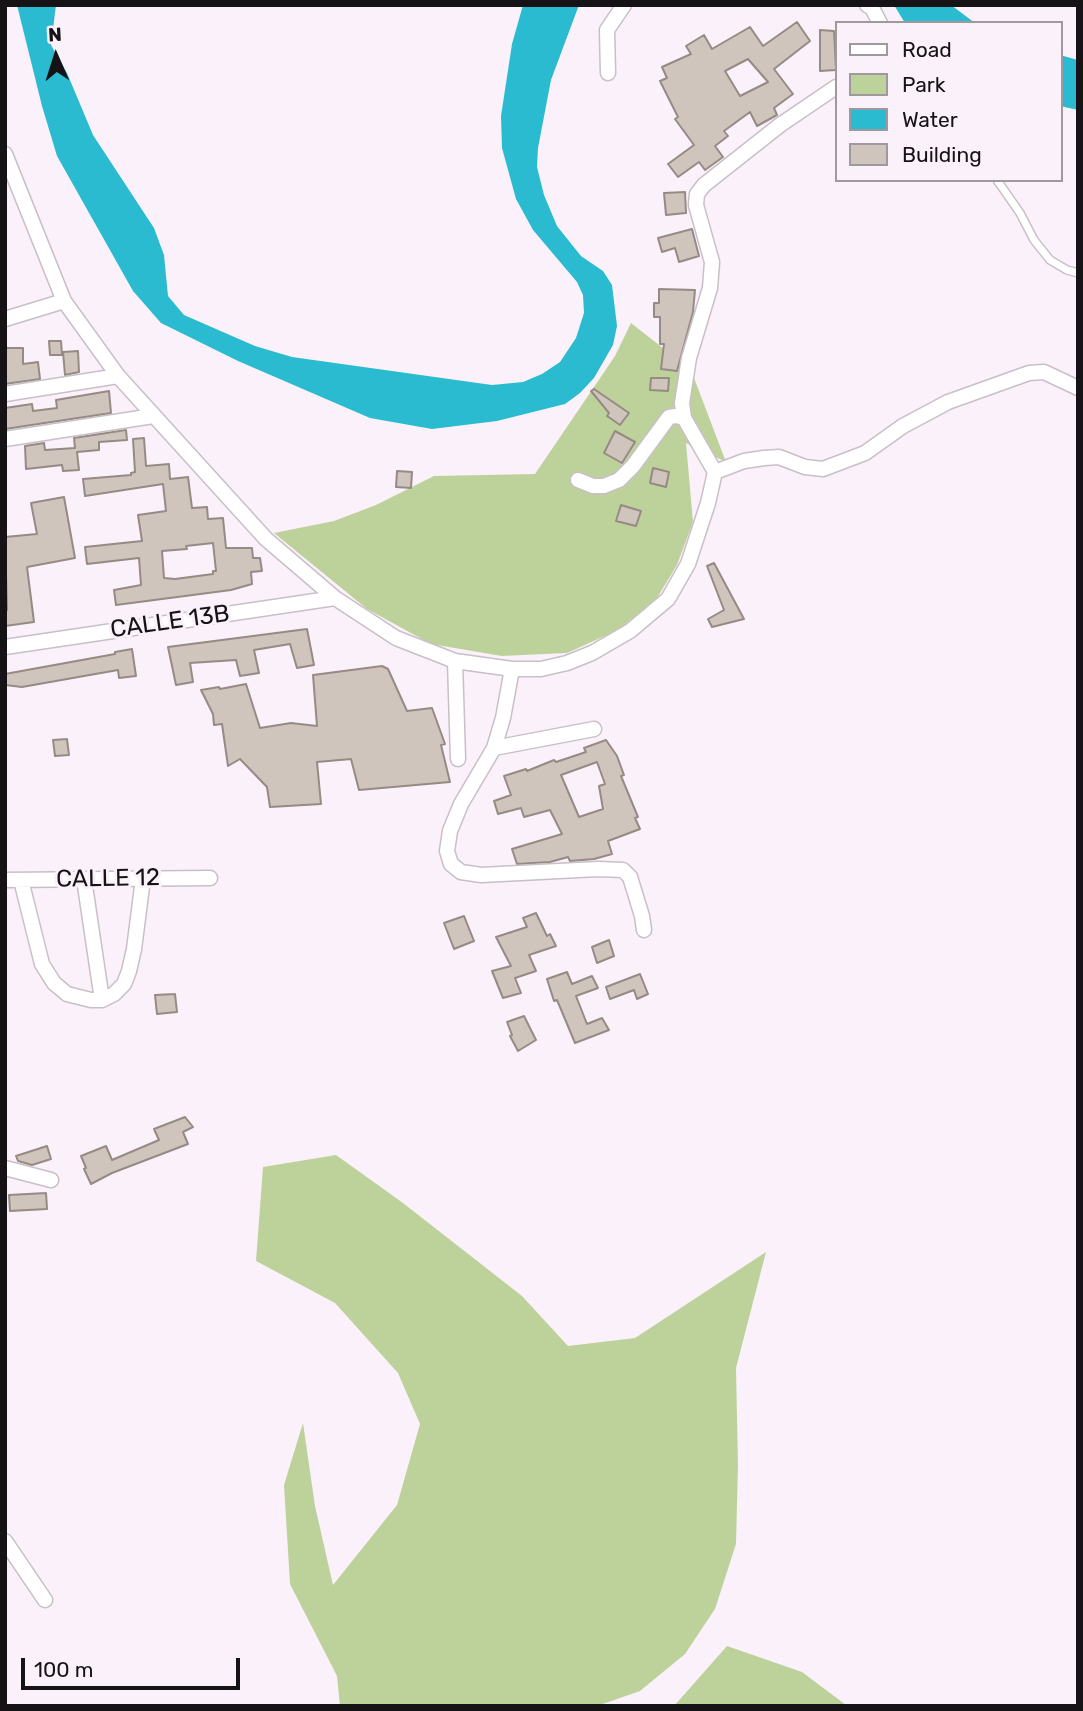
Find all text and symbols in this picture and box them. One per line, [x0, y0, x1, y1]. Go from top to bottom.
north arrow [21, 21, 91, 91]
legend [834, 21, 1062, 182]
text: N [47, 23, 62, 46]
text: Road [902, 37, 952, 62]
text: Park [902, 72, 946, 97]
text: Water [902, 107, 958, 132]
text: Building [902, 142, 982, 167]
street label: CALLE 13B [109, 599, 231, 645]
street label: CALLE 12 [56, 864, 160, 894]
scale bar [24, 1644, 243, 1688]
text: 100 m [34, 1657, 93, 1682]

